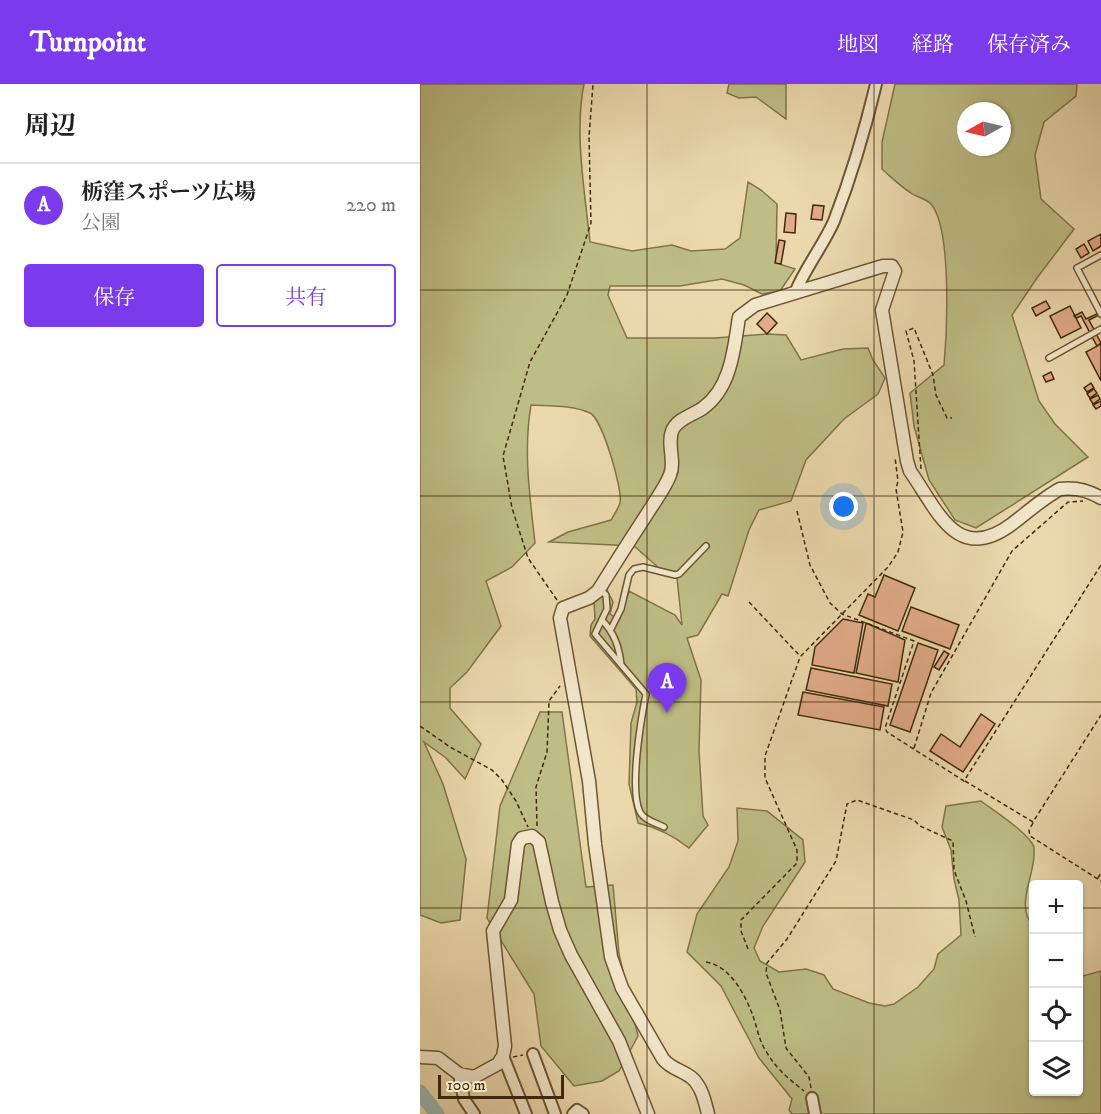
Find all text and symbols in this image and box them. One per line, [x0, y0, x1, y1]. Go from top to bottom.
text: Turnpoint [30, 25, 146, 60]
text: 地図 [837, 32, 879, 58]
text: 経路 [912, 32, 954, 58]
text: 保存済み [987, 32, 1071, 58]
north arrow [957, 102, 1011, 156]
text: 周辺 [24, 110, 76, 143]
text: 栃窪スポーツ広場 [81, 179, 256, 206]
text: A [37, 193, 50, 218]
text: 220 m [346, 193, 396, 218]
text: 公園 [81, 211, 121, 236]
button: 保存 [24, 264, 204, 327]
button: 共有 [216, 264, 396, 327]
your location [829, 492, 858, 521]
pin: A [648, 664, 686, 713]
map controls [1029, 880, 1083, 1096]
button: + [1029, 880, 1083, 934]
button: − [1029, 934, 1083, 988]
button: locate [1029, 988, 1083, 1042]
button: layers [1029, 1042, 1083, 1096]
scale bar [438, 1072, 564, 1100]
text: 100 m [447, 1075, 486, 1095]

